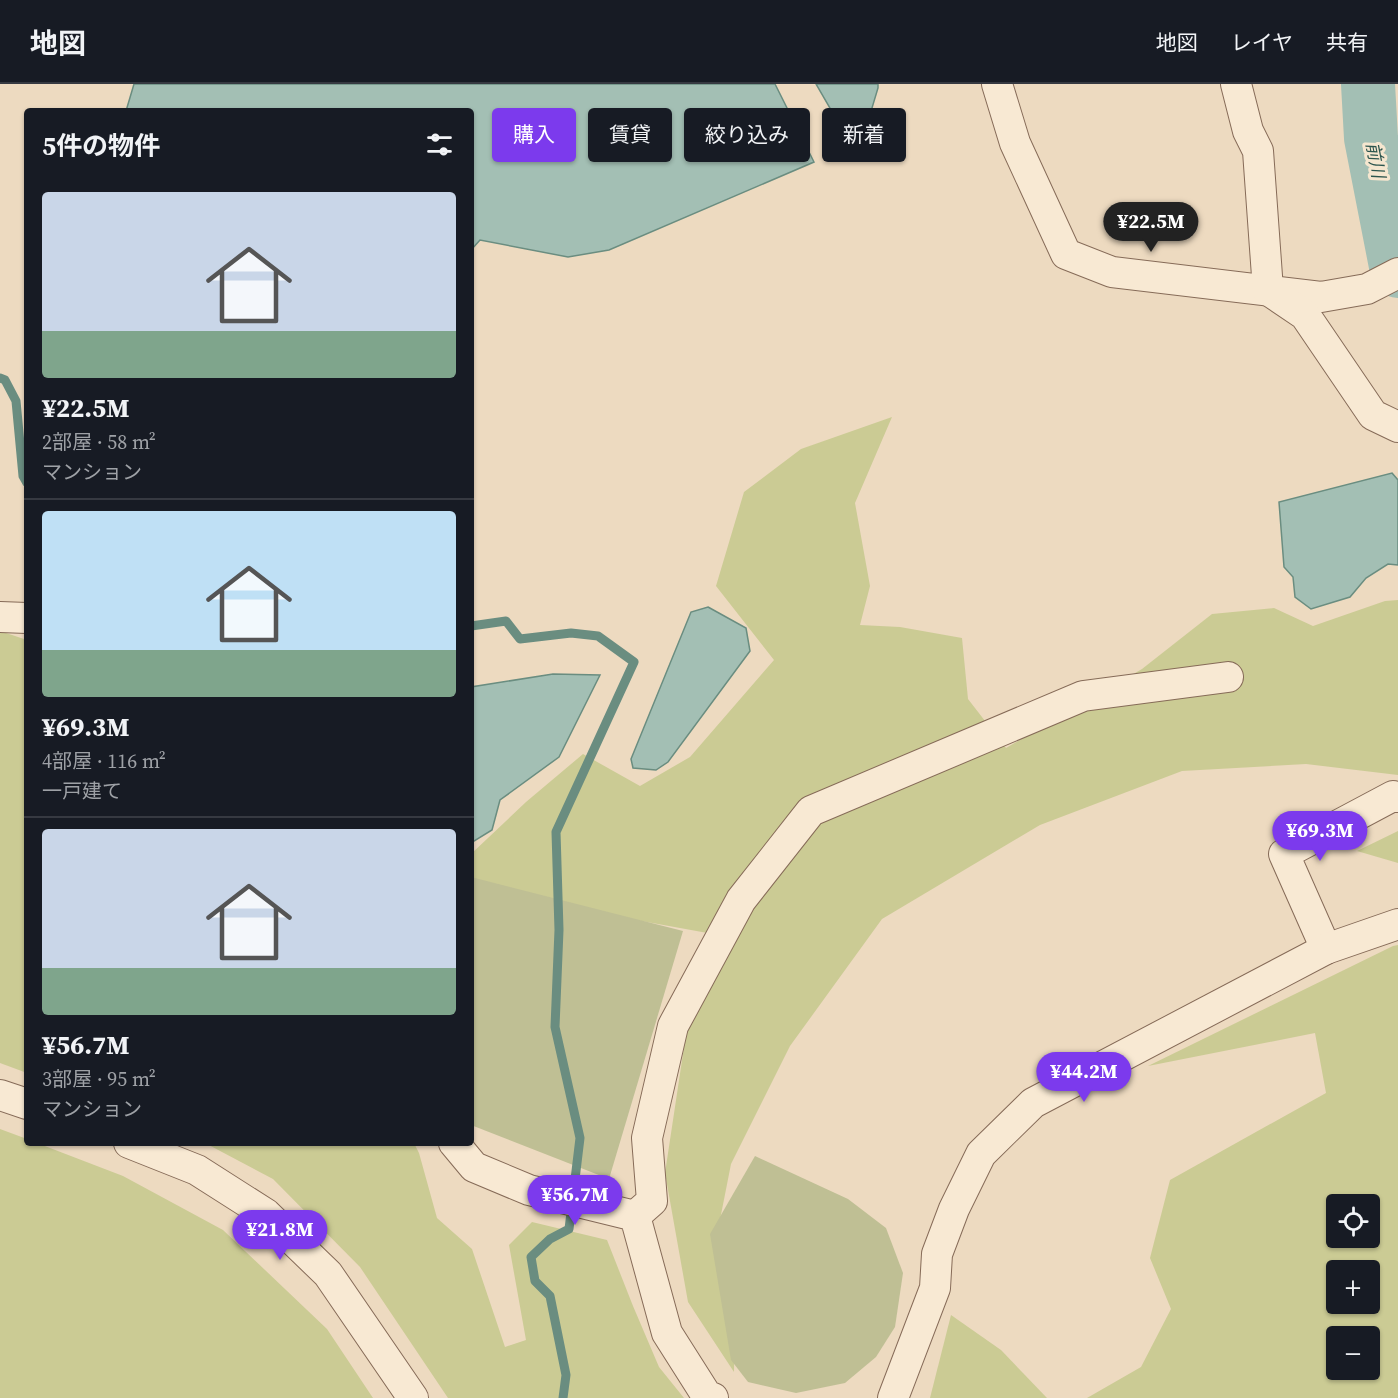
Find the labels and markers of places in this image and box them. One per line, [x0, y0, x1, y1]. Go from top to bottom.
pin: ¥22.5M [1102, 202, 1200, 253]
pin: ¥69.3M [1271, 811, 1369, 862]
pin: ¥44.2M [1035, 1052, 1133, 1103]
pin: ¥56.7M [526, 1175, 624, 1226]
pin: ¥21.8M [231, 1210, 329, 1261]

